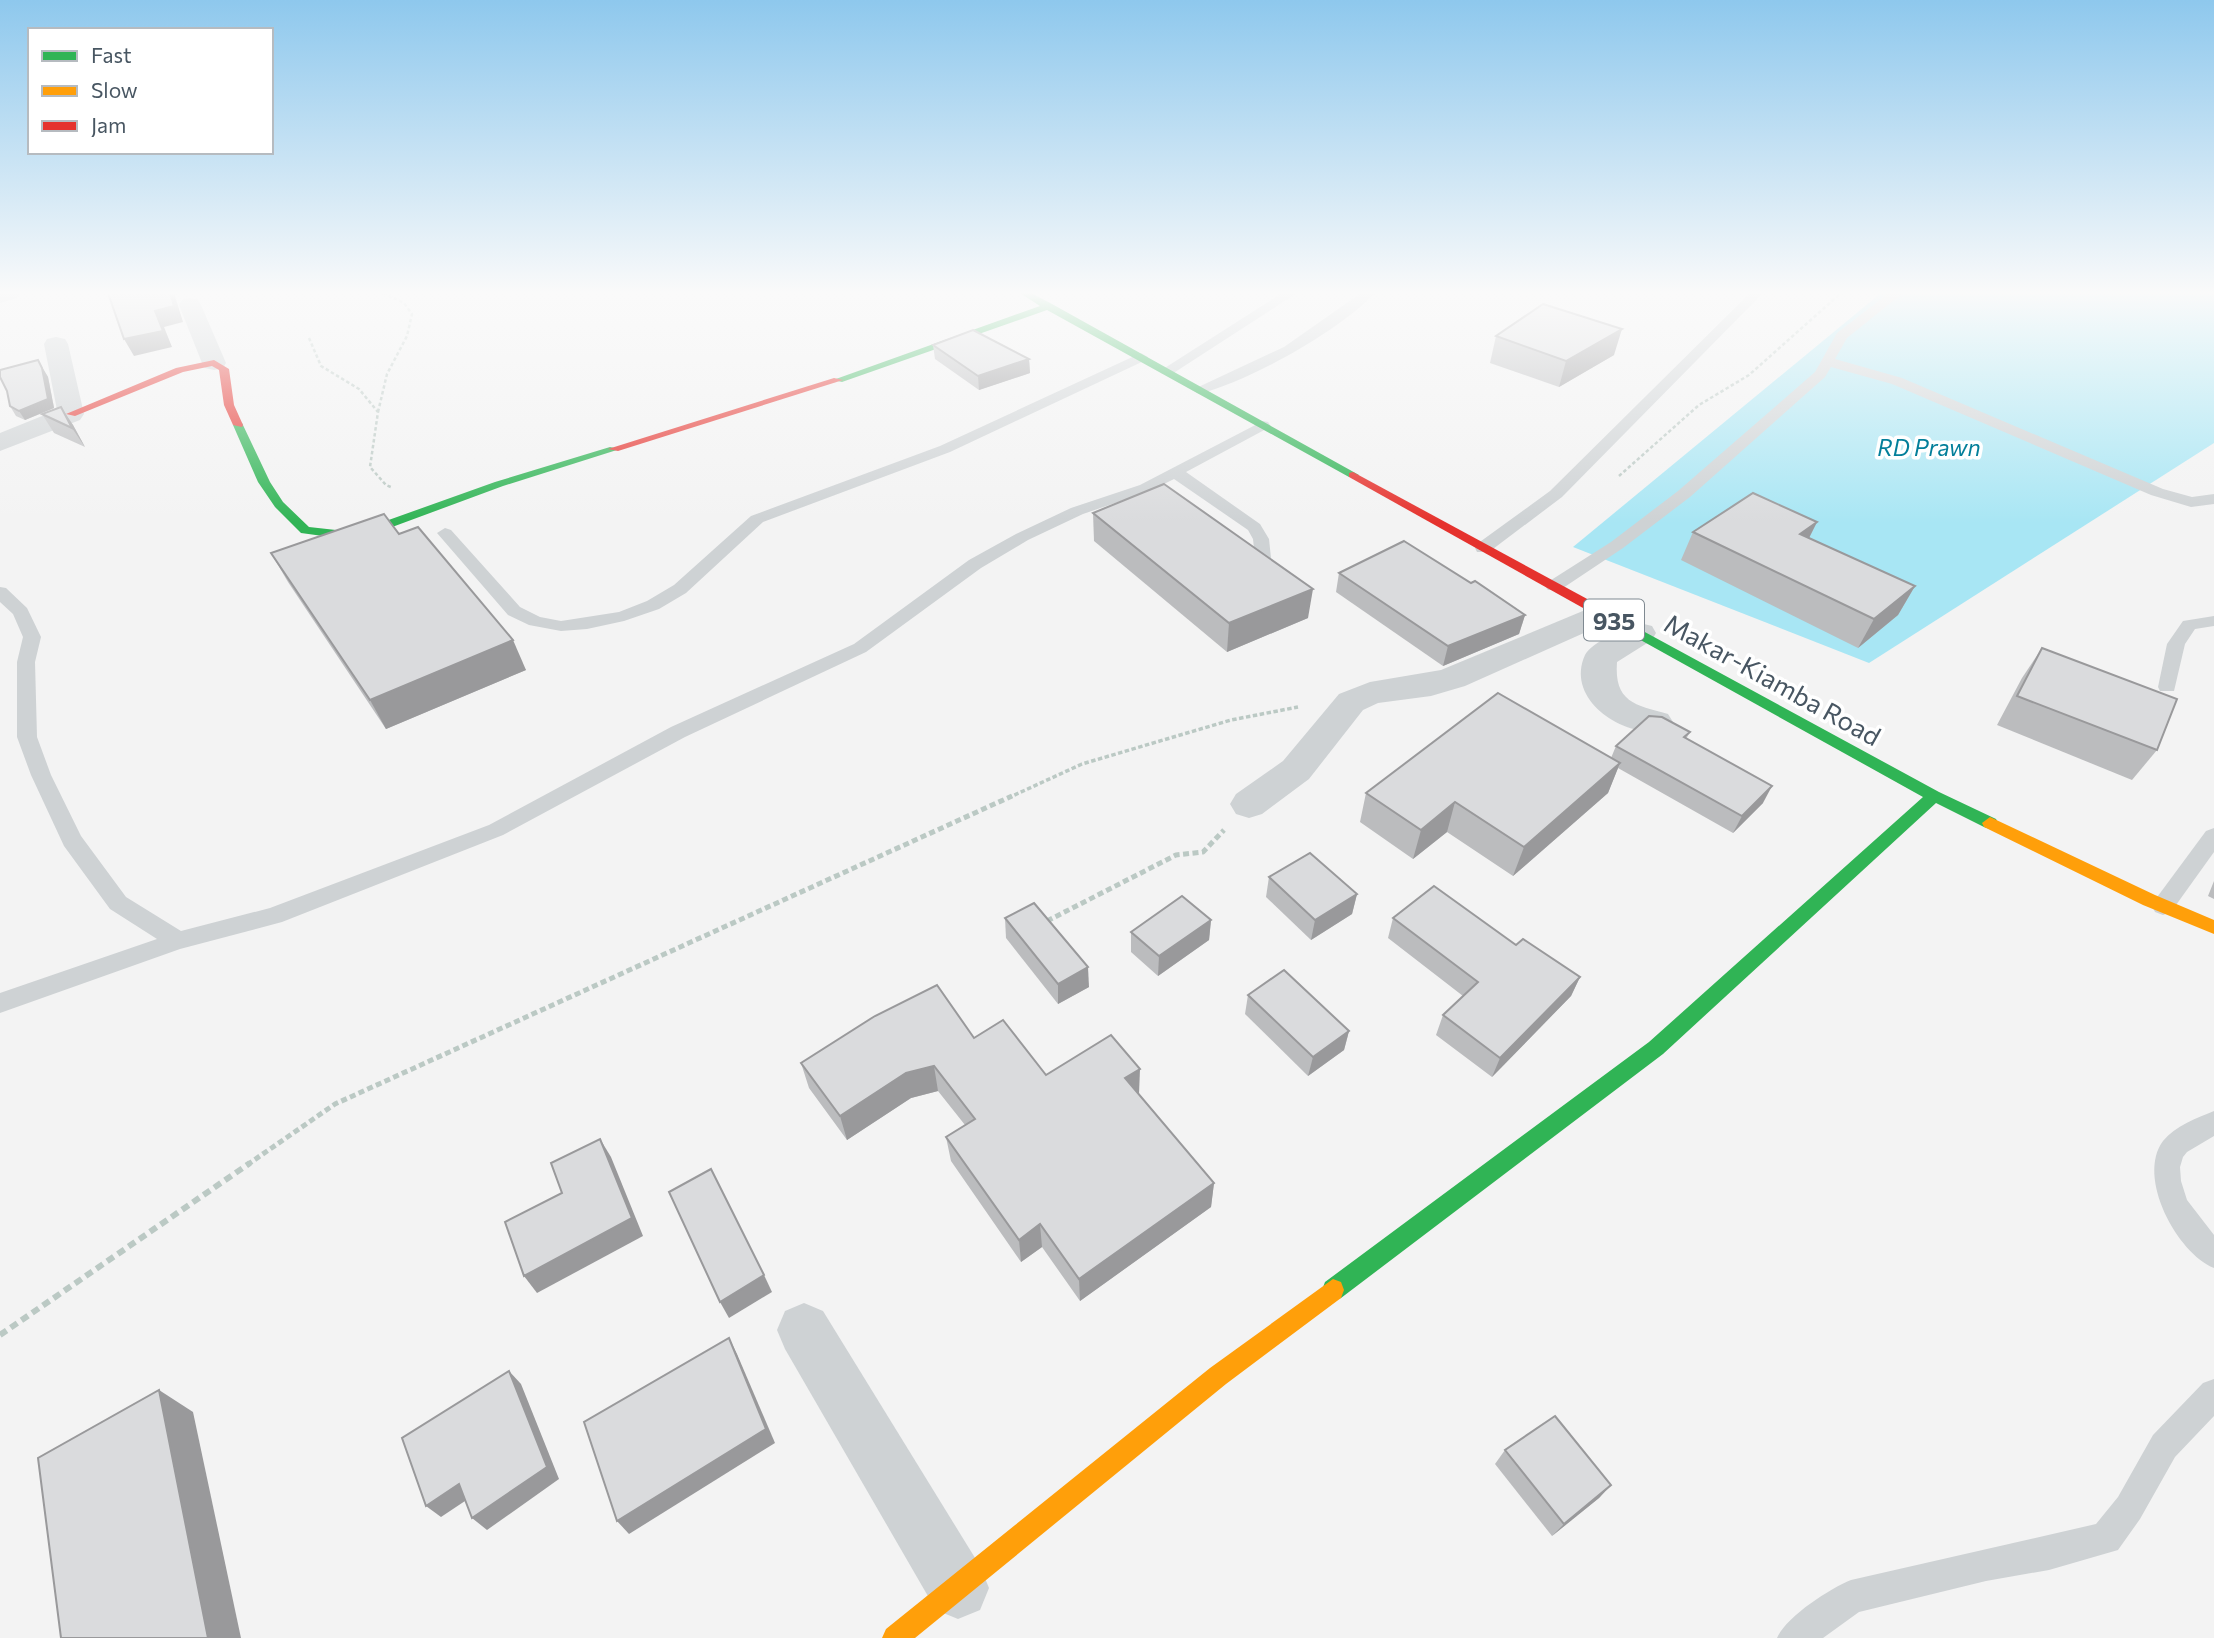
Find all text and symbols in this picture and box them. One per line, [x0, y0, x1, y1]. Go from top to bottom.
legend [28, 28, 273, 154]
text: Fast [91, 42, 132, 67]
text: Slow [91, 77, 138, 102]
text: Jam [91, 112, 126, 137]
water label: RD Prawn [1877, 433, 1981, 461]
road number: 935 [1584, 600, 1644, 640]
street label: Makar-Kiamba Road [1659, 607, 1887, 751]

